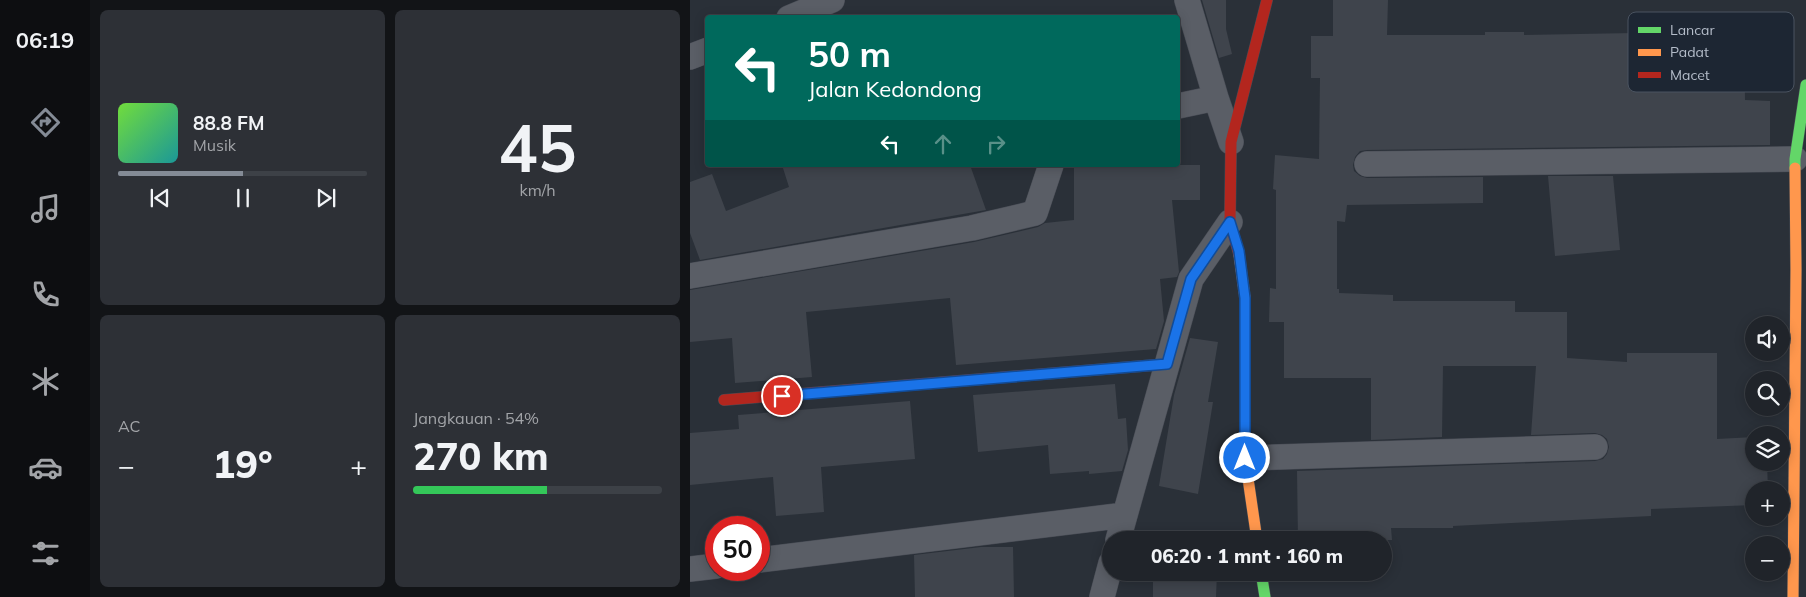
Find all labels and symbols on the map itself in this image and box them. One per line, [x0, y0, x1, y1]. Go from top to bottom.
legend [1628, 12, 1794, 92]
text: Lancar [1670, 21, 1716, 39]
text: Padat [1670, 43, 1709, 61]
text: Macet [1670, 66, 1710, 84]
pin [761, 375, 803, 417]
position arrow [1218, 431, 1270, 483]
speed limit sign: 50 [705, 516, 770, 581]

